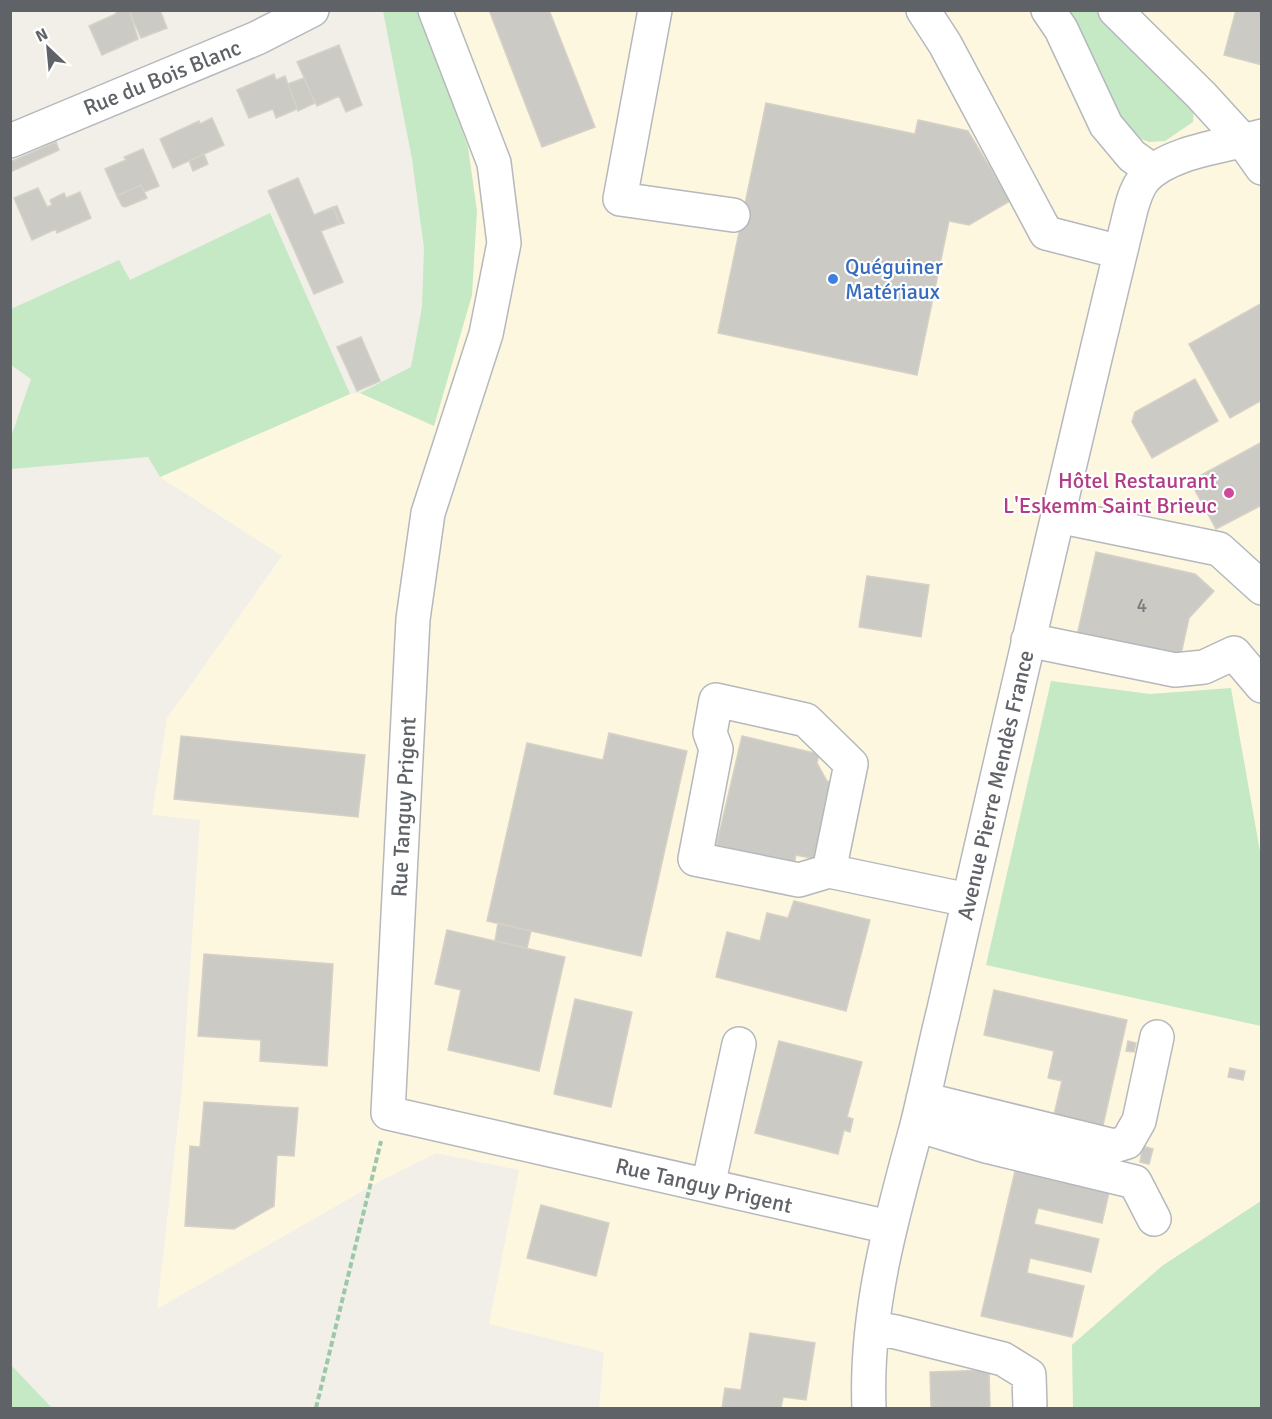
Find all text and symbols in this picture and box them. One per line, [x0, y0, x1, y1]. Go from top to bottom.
north arrow [18, 18, 78, 78]
text: N [32, 24, 51, 47]
street label: Rue du Bois Blanc [79, 34, 245, 121]
place label: Quéguiner Matériaux [845, 253, 943, 305]
marker: Quéguiner Matériaux [826, 272, 840, 286]
place label: Hôtel Restaurant L'Eskemm Saint Brieuc [1003, 467, 1217, 519]
marker: Hôtel Restaurant L'Eskemm Saint Brieuc [1222, 486, 1236, 500]
house number: 4 [1137, 593, 1148, 618]
street label: Avenue Pierre Mendès France [951, 648, 1040, 923]
street label: Rue Tanguy Prigent [385, 716, 422, 898]
street label: Rue Tanguy Prigent [613, 1152, 795, 1219]

